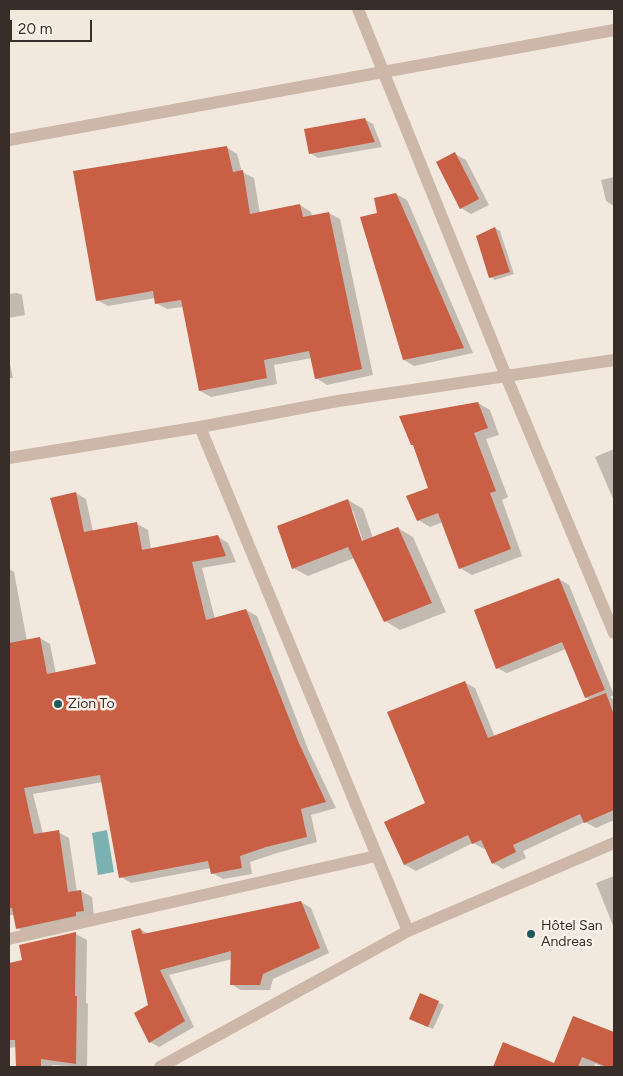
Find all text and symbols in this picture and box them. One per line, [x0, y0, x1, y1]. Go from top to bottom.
scale bar [12, 10, 95, 42]
text: 20 m [18, 20, 52, 38]
place label: Zion To [68, 696, 115, 712]
marker: Zion To [52, 698, 64, 710]
place label: Hôtel San Andreas [541, 918, 603, 950]
marker: Hôtel San Andreas [525, 928, 537, 940]

